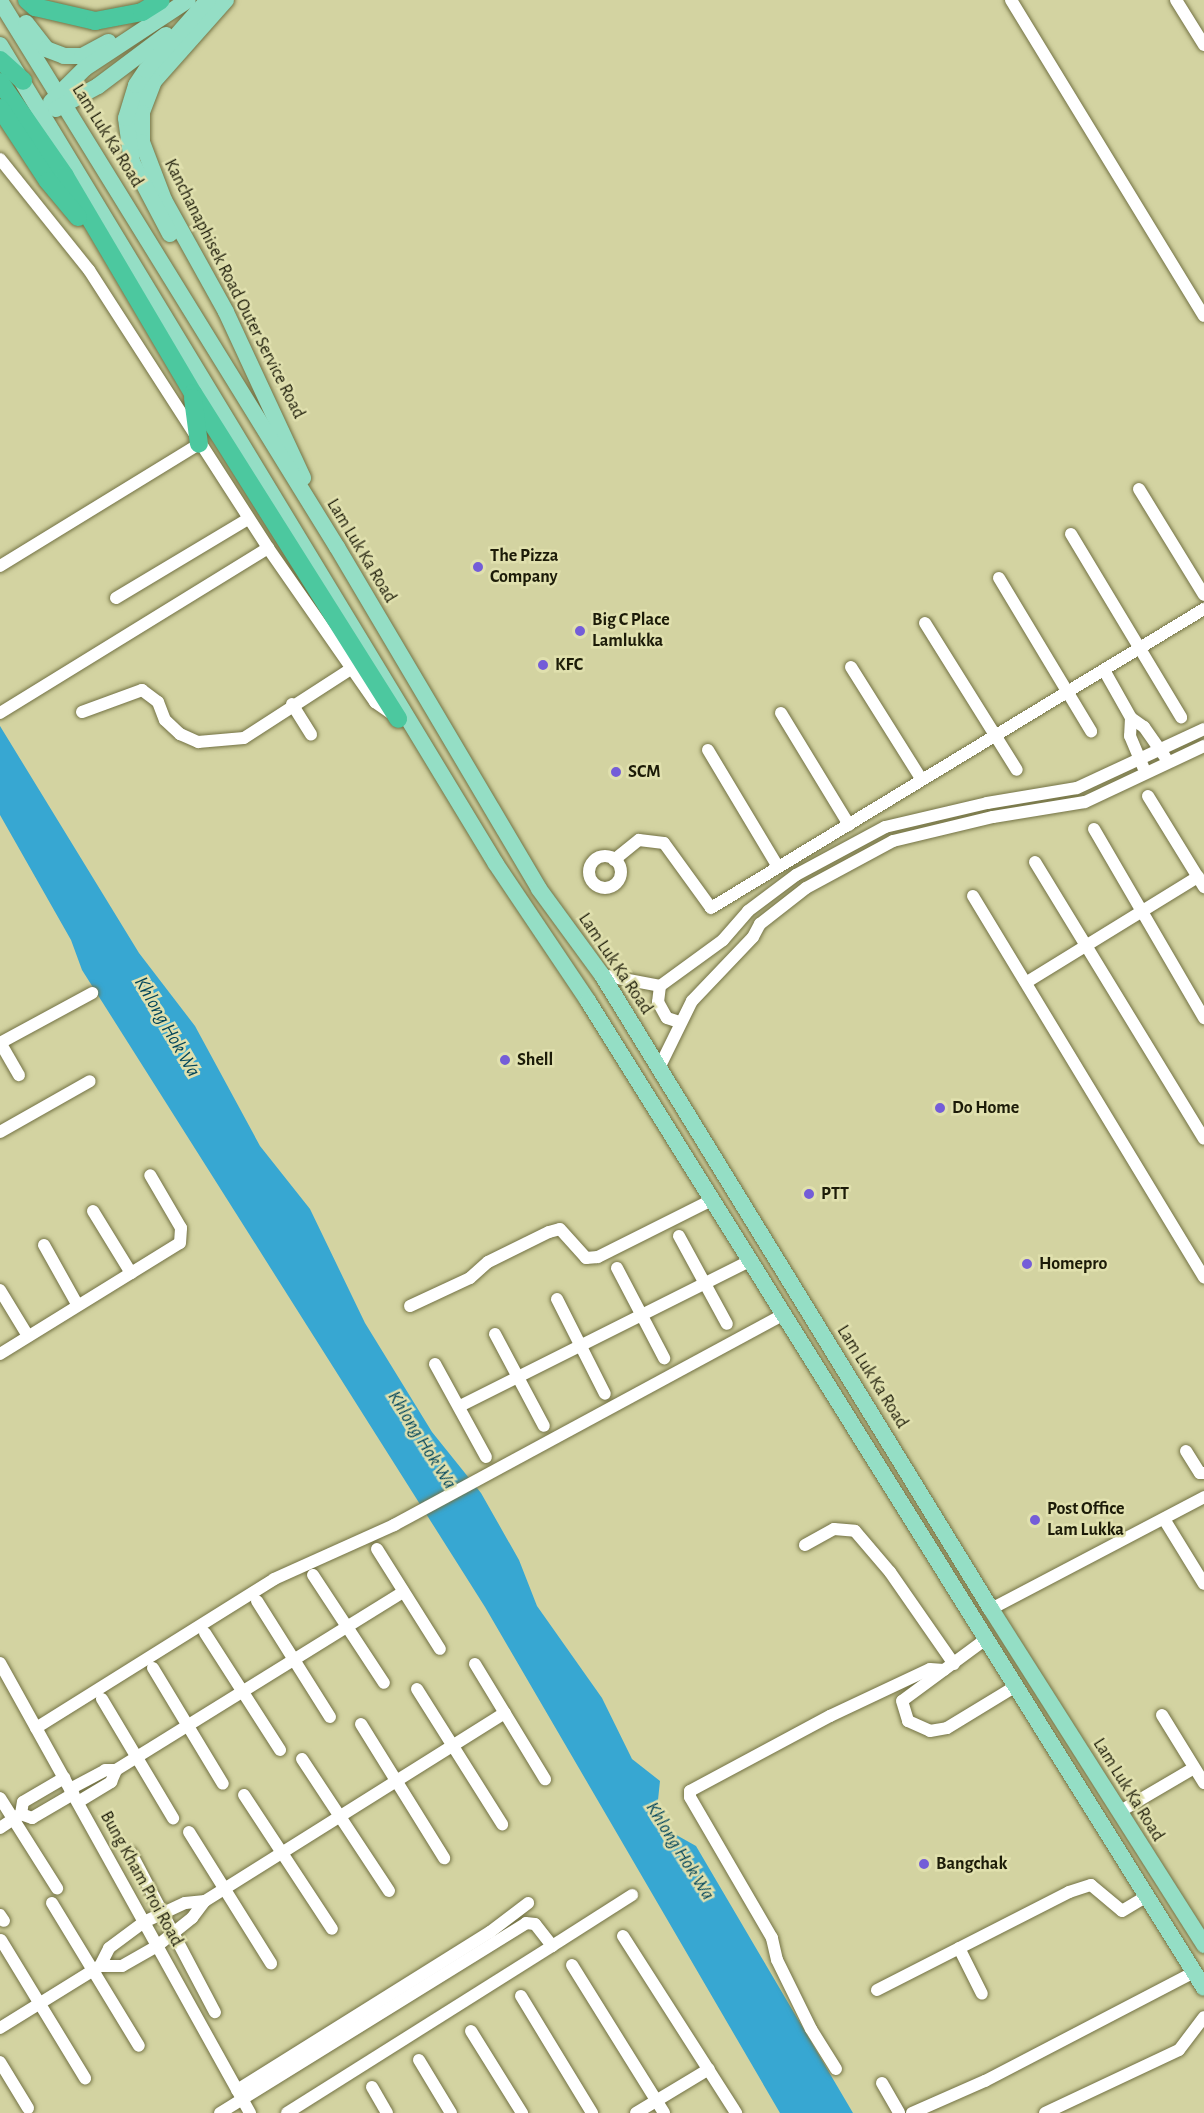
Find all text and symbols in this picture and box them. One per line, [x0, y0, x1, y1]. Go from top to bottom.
street label: Lam Luk Ka Road [67, 80, 147, 192]
street label: Kanchanaphisek Road Outer Service Road [159, 156, 309, 422]
street label: Lam Luk Ka Road [321, 495, 401, 607]
place label: The Pizza Company [490, 546, 559, 588]
marker: The Pizza Company [471, 560, 485, 574]
place label: Big C Place Lamlukka [592, 610, 670, 652]
marker: Big C Place Lamlukka [573, 624, 587, 638]
place label: KFC [555, 654, 583, 676]
marker: KFC [536, 658, 550, 672]
place label: SCM [628, 761, 661, 783]
marker: SCM [609, 765, 623, 779]
street label: Lam Luk Ka Road [573, 909, 657, 1019]
water label: Khlong Hok Wa [129, 973, 205, 1081]
place label: Shell [517, 1049, 553, 1071]
marker: Shell [498, 1053, 512, 1067]
place label: Do Home [952, 1097, 1019, 1119]
marker: Do Home [933, 1101, 947, 1115]
place label: PTT [821, 1183, 849, 1205]
marker: PTT [802, 1187, 816, 1201]
place label: Homepro [1039, 1253, 1107, 1275]
marker: Homepro [1020, 1257, 1034, 1271]
street label: Lam Luk Ka Road [832, 1321, 912, 1433]
water label: Khlong Hok Wa [382, 1386, 462, 1494]
place label: Post Office Lam Lukka [1047, 1499, 1125, 1541]
marker: Post Office Lam Lukka [1028, 1513, 1042, 1527]
street label: Lam Luk Ka Road [1088, 1734, 1168, 1846]
water label: Khlong Hok Wa [640, 1797, 720, 1905]
street label: Bung Kham Proi Road [95, 1808, 187, 1950]
place label: Bangchak [936, 1853, 1007, 1875]
marker: Bangchak [917, 1857, 931, 1871]

